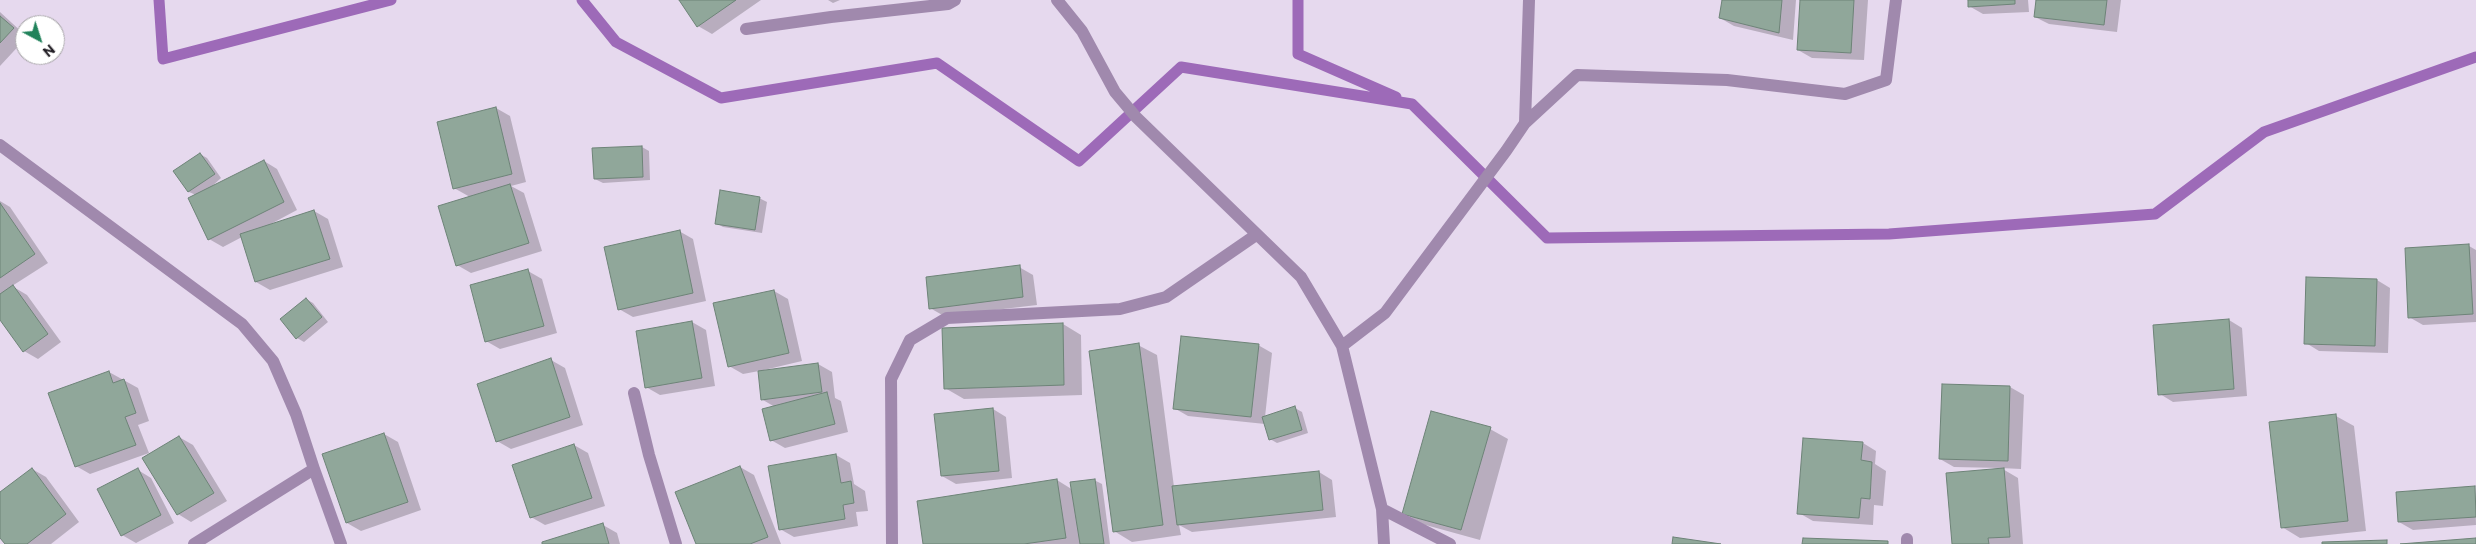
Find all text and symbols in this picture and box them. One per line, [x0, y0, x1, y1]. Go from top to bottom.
north arrow [15, 15, 65, 65]
text: N [40, 41, 59, 61]

